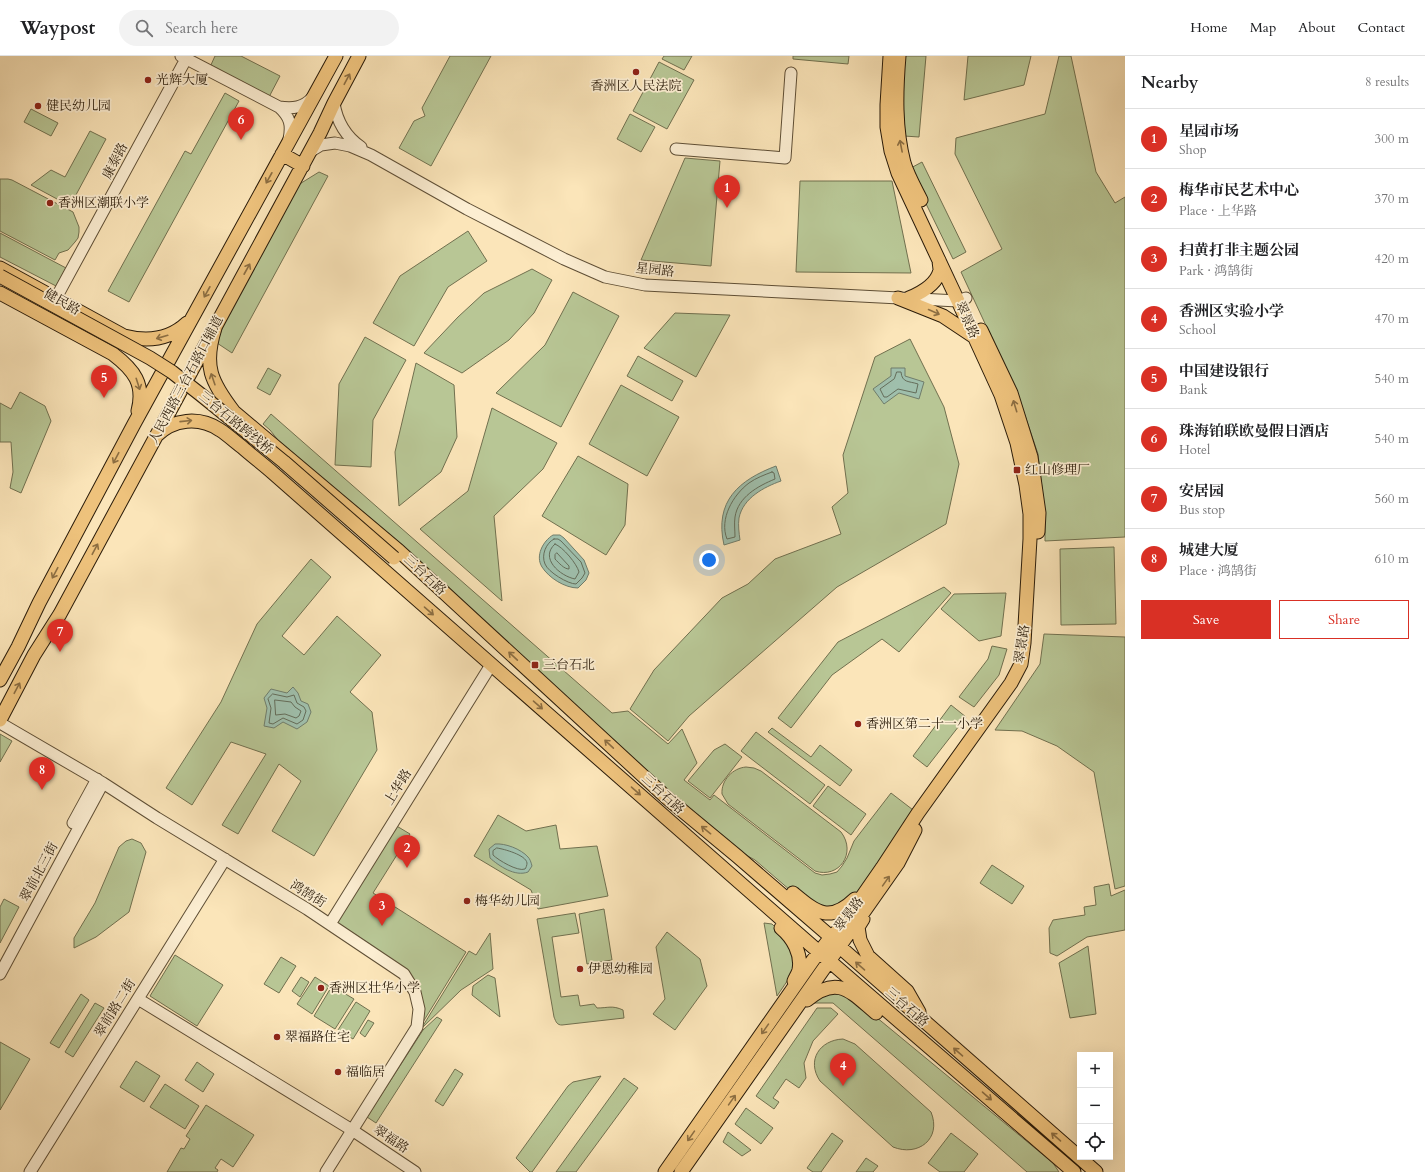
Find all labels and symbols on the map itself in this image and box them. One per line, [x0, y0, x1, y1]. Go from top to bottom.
marker: 香洲区人民法院 [631, 67, 641, 77]
place label: 光辉大厦 [156, 71, 208, 89]
one-way arrow [343, 74, 351, 86]
marker: 光辉大厦 [143, 75, 153, 85]
place label: 香洲区人民法院 [590, 77, 682, 95]
place label: 健民幼儿园 [46, 97, 111, 115]
marker: 健民幼儿园 [33, 101, 43, 111]
pin: 6 [228, 107, 254, 140]
street label: 康泰路 [98, 140, 132, 182]
one-way arrow [896, 140, 904, 153]
one-way arrow [265, 172, 273, 184]
pin: 1 [714, 175, 740, 208]
place label: 香洲区潮联小学 [58, 194, 149, 212]
marker: 香洲区潮联小学 [45, 198, 55, 208]
street label: 星园路 [635, 259, 675, 281]
one-way arrow [243, 263, 251, 275]
street label: 健民路 [41, 285, 83, 319]
one-way arrow [203, 286, 210, 298]
street label: 翠景路 [951, 299, 983, 341]
one-way arrow [928, 309, 940, 317]
street label: 人民西路三台石路口辅道 [144, 313, 228, 447]
one-way arrow [156, 334, 169, 341]
pin: 5 [91, 365, 117, 398]
one-way arrow [209, 373, 216, 386]
one-way arrow [135, 377, 142, 390]
street label: 三台石路跨线桥 [195, 387, 277, 459]
one-way arrow [1011, 399, 1018, 412]
one-way arrow [179, 418, 192, 425]
one-way arrow [111, 452, 119, 464]
place label: 红山修理厂 [1025, 461, 1090, 479]
marker: 红山修理厂 [1012, 465, 1022, 475]
one-way arrow [92, 543, 100, 555]
your location [699, 550, 719, 570]
street label: 三台石路 [400, 551, 450, 599]
one-way arrow [50, 567, 58, 579]
one-way arrow [424, 606, 434, 615]
pin: 7 [47, 619, 73, 652]
street label: 翠景路 [1010, 623, 1034, 665]
one-way arrow [508, 651, 518, 660]
place label: 三台石北 [543, 656, 595, 674]
marker: 三台石北 [530, 660, 540, 670]
one-way arrow [14, 682, 21, 694]
one-way arrow [532, 700, 542, 709]
place label: 香洲区第二十一小学 [866, 715, 983, 733]
marker: 香洲区第二十一小学 [853, 719, 863, 729]
one-way arrow [603, 739, 614, 748]
pin: 8 [29, 757, 55, 790]
street label: 上华路 [380, 766, 416, 808]
street label: 三台石路 [638, 770, 688, 818]
one-way arrow [630, 786, 641, 795]
one-way arrow [700, 826, 711, 834]
pin: 2 [394, 835, 420, 868]
street label: 翠前北三街 [16, 839, 62, 905]
street label: 鸿鹄街 [287, 876, 329, 912]
one-way arrow [882, 876, 890, 887]
place label: 梅华幼儿园 [475, 892, 540, 910]
pin: 3 [369, 893, 395, 926]
street label: 翠景路 [830, 893, 868, 935]
marker: 梅华幼儿园 [462, 896, 472, 906]
place label: 伊恩幼稚园 [588, 960, 653, 978]
one-way arrow [855, 961, 866, 970]
marker: 伊恩幼稚园 [575, 964, 585, 974]
street label: 翠前路二街 [90, 976, 140, 1040]
place label: 香洲区壮华小学 [329, 979, 420, 997]
marker: 香洲区壮华小学 [316, 983, 326, 993]
street label: 三台石路 [881, 983, 933, 1031]
one-way arrow [761, 1023, 769, 1034]
place label: 翠福路住宅 [285, 1028, 350, 1046]
marker: 翠福路住宅 [272, 1032, 282, 1042]
one-way arrow [953, 1047, 963, 1056]
pin: 4 [830, 1053, 856, 1086]
place label: 福临居 [346, 1063, 385, 1081]
marker: 福临居 [333, 1067, 343, 1077]
one-way arrow [981, 1092, 992, 1101]
one-way arrow [728, 1094, 736, 1105]
street label: 翠福路 [370, 1121, 412, 1157]
one-way arrow [687, 1130, 695, 1141]
one-way arrow [1051, 1133, 1061, 1142]

